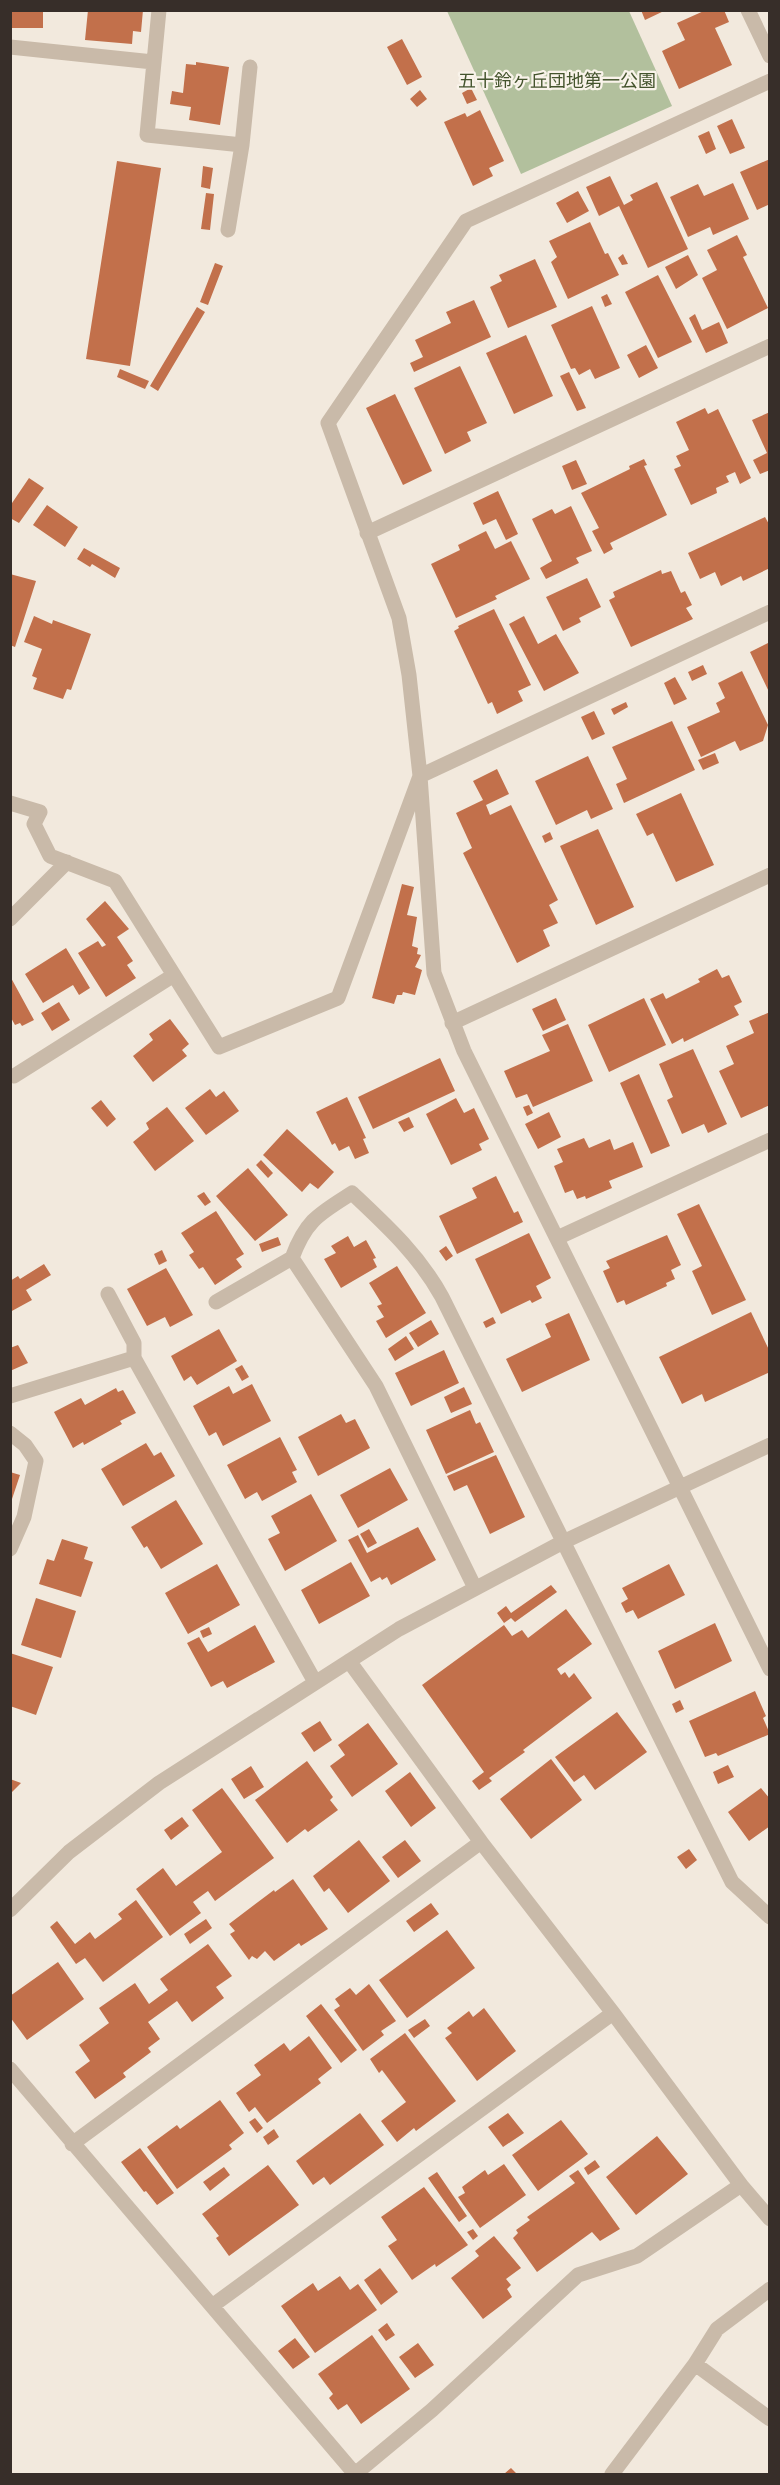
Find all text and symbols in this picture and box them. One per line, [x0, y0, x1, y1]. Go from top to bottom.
park label: 五十鈴ヶ丘団地第一公園 [458, 70, 656, 92]

